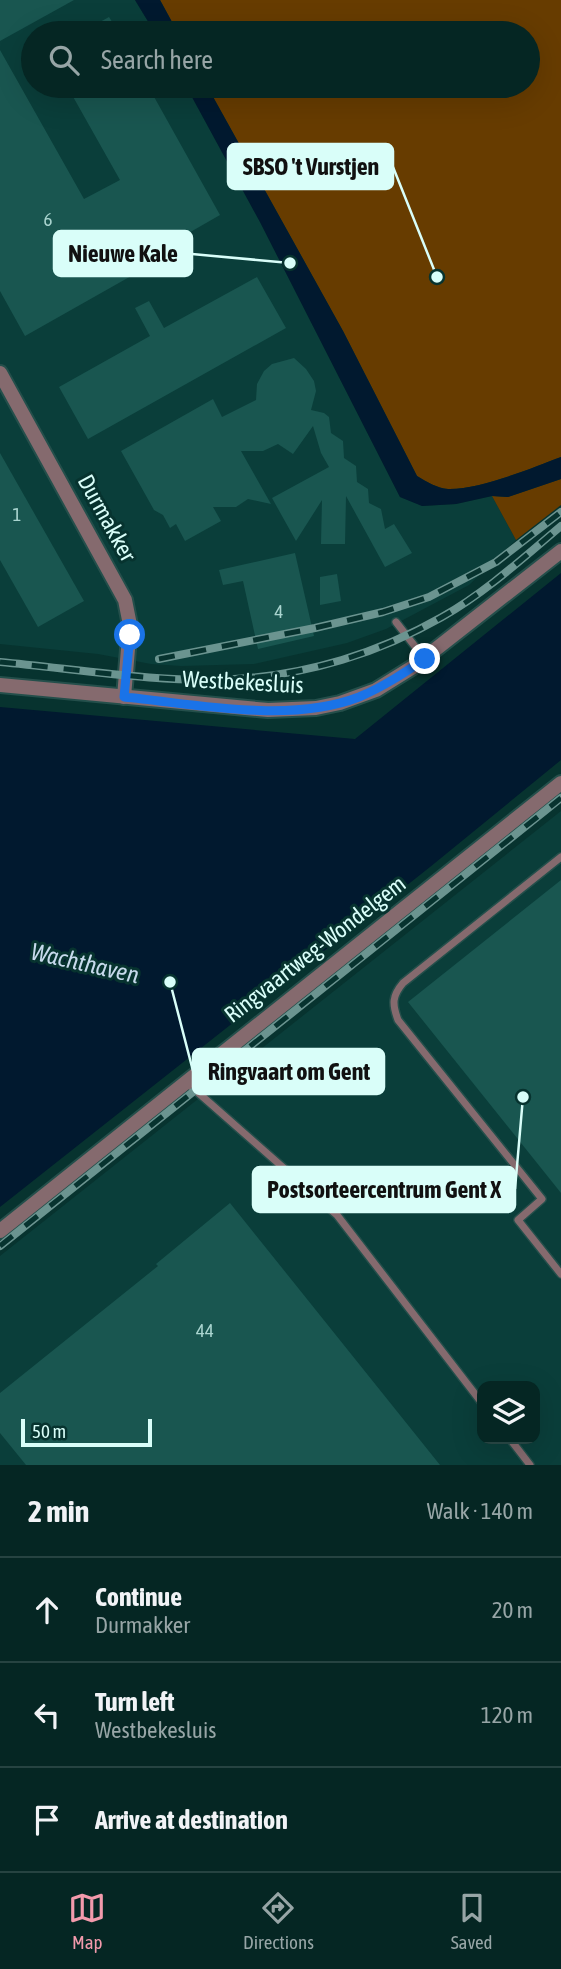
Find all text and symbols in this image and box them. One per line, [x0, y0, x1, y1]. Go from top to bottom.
search box [21, 21, 540, 98]
icon: search [45, 41, 83, 79]
text: Search here [101, 45, 213, 75]
callout: SBSO 't Vurstjen [228, 144, 393, 189]
text: SBSO 't Vurstjen [243, 153, 379, 180]
house number: 6 [44, 208, 53, 230]
callout: Nieuwe Kale [54, 231, 192, 276]
text: Nieuwe Kale [68, 240, 178, 267]
street label: Durmakker [73, 470, 142, 567]
house number: 1 [13, 503, 21, 525]
house number: 4 [275, 600, 284, 622]
route start [114, 619, 145, 650]
route end [409, 643, 440, 674]
street label: Westbekesluis [182, 666, 304, 698]
street label: Ringvaartweg-Wondelgem [219, 870, 411, 1028]
water label: Wachthaven [28, 937, 142, 989]
callout: Ringvaart om Gent [193, 1049, 384, 1094]
text: Ringvaart om Gent [208, 1058, 370, 1085]
callout: Postsorteercentrum Gent X [253, 1167, 515, 1212]
text: Postsorteercentrum Gent X [267, 1176, 501, 1203]
house number: 44 [196, 1319, 214, 1341]
map controls [477, 1381, 540, 1444]
button: layers [477, 1381, 540, 1444]
scale bar [21, 1416, 152, 1448]
text: 50 m [32, 1420, 66, 1442]
text: 2 min [28, 1494, 89, 1528]
text: Walk · 140 m [427, 1498, 533, 1524]
text: Continue [95, 1582, 182, 1612]
icon: ahead [28, 1591, 66, 1629]
text: 20 m [492, 1597, 533, 1623]
text: Durmakker [95, 1612, 190, 1638]
text: Turn left [95, 1687, 175, 1717]
icon: left [28, 1696, 66, 1734]
text: 120 m [481, 1702, 533, 1728]
text: Westbekesluis [95, 1717, 216, 1743]
icon: arrive [28, 1801, 66, 1839]
text: Arrive at destination [95, 1805, 288, 1835]
tab: Map [68, 1889, 106, 1953]
tab: Directions [243, 1889, 314, 1953]
tab: Saved [451, 1889, 493, 1953]

